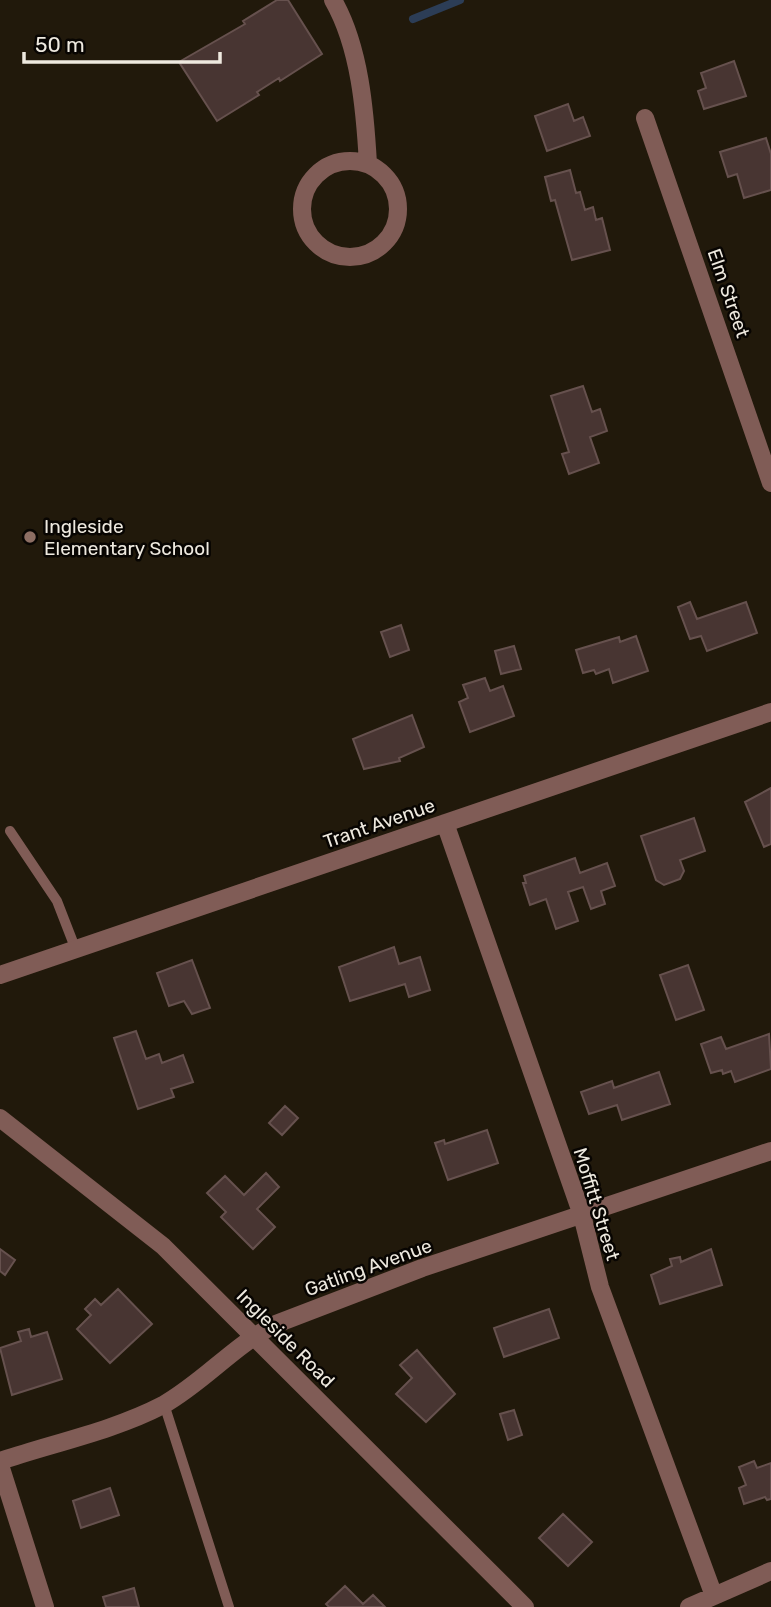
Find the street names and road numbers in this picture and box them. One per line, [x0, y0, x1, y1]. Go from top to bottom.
street label: Elm Street [703, 246, 755, 341]
street label: Trant Avenue [320, 794, 438, 853]
street label: Moffitt Street [568, 1145, 625, 1264]
street label: Gatling Avenue [301, 1234, 435, 1301]
street label: Ingleside Road [232, 1285, 339, 1392]

